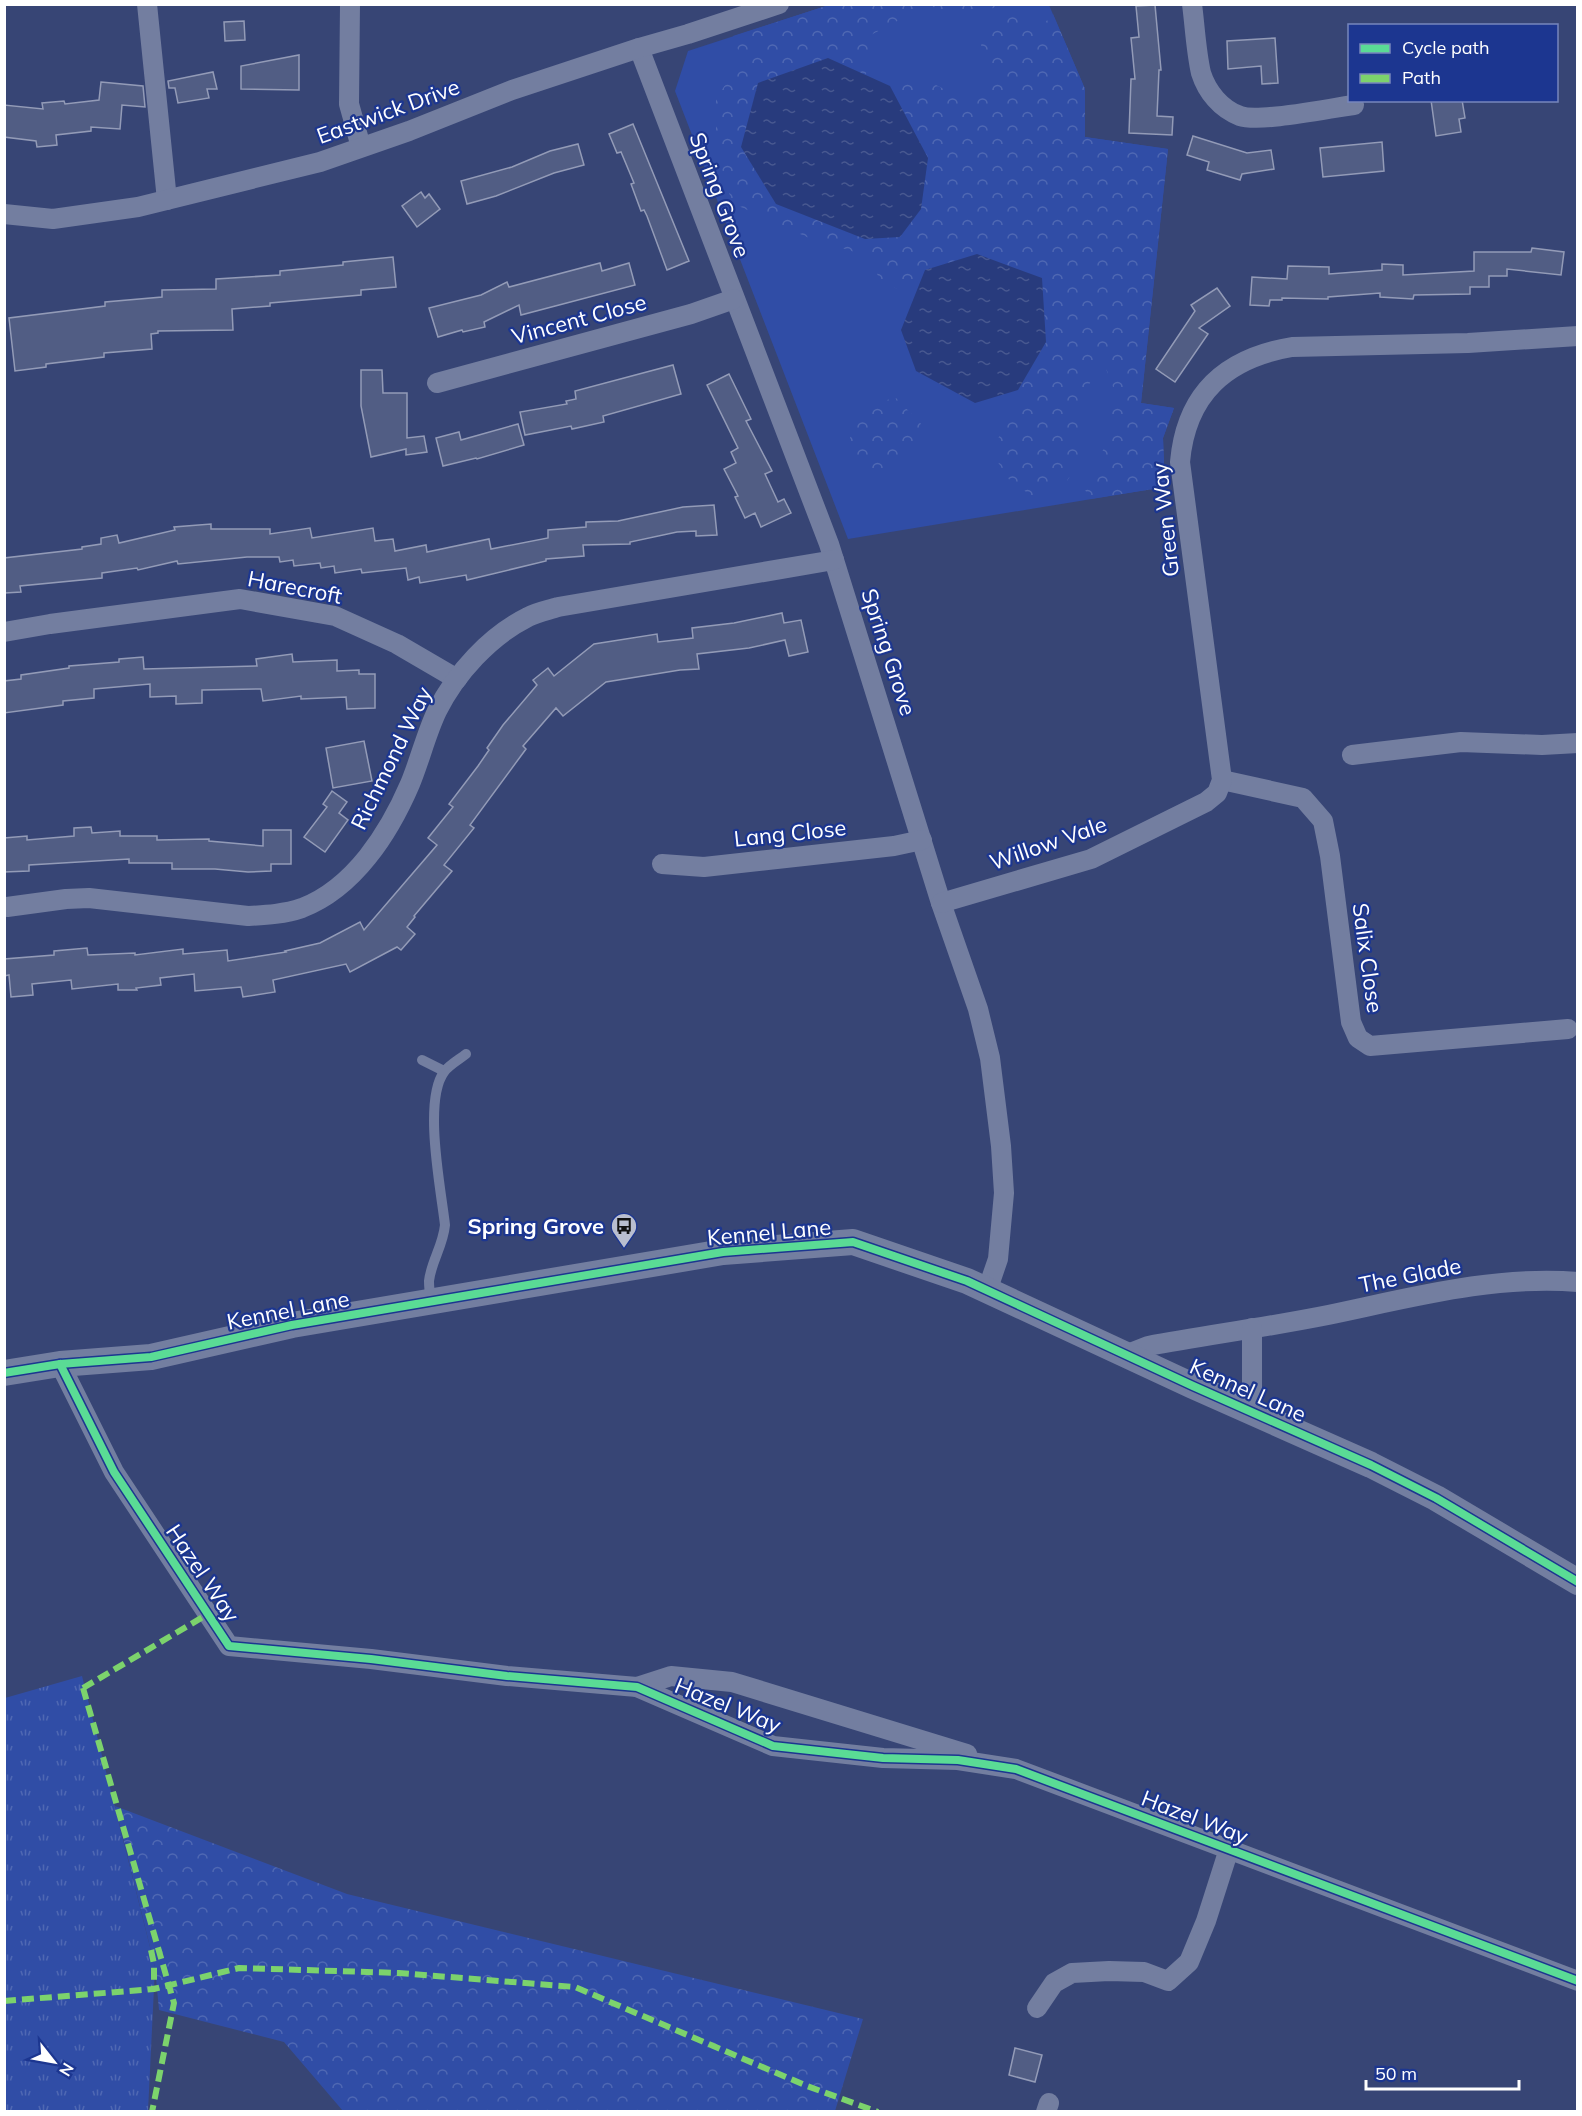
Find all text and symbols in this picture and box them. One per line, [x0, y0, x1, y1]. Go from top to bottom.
legend [1348, 24, 1558, 102]
text: Cycle path [1402, 36, 1489, 59]
text: Path [1402, 66, 1441, 89]
street label: Eastwick Drive [313, 72, 463, 150]
street label: Spring Grove [683, 128, 757, 262]
street label: Vincent Close [509, 288, 649, 350]
street label: Green Way [1145, 461, 1185, 578]
street label: Harecroft [245, 564, 345, 610]
street label: Spring Grove [855, 585, 923, 719]
street label: Richmond Way [344, 682, 438, 834]
street label: Willow Vale [986, 810, 1110, 876]
street label: Lang Close [732, 813, 848, 853]
street label: Salix Close [1346, 901, 1390, 1015]
bus stop icon: Spring Grove [609, 1211, 639, 1249]
place label: Spring Grove [467, 1212, 604, 1240]
street label: Kennel Lane [706, 1213, 832, 1251]
street label: The Glade [1356, 1251, 1464, 1299]
street label: Kennel Lane [224, 1284, 352, 1336]
street label: Kennel Lane [1185, 1352, 1311, 1428]
street label: Hazel Way [160, 1519, 246, 1628]
street label: Hazel Way [671, 1671, 786, 1739]
street label: Hazel Way [1138, 1784, 1253, 1850]
north arrow [24, 2032, 84, 2092]
scale bar [1366, 2053, 1519, 2091]
text: N [55, 2059, 79, 2080]
text: 50 m [1375, 2062, 1417, 2085]

